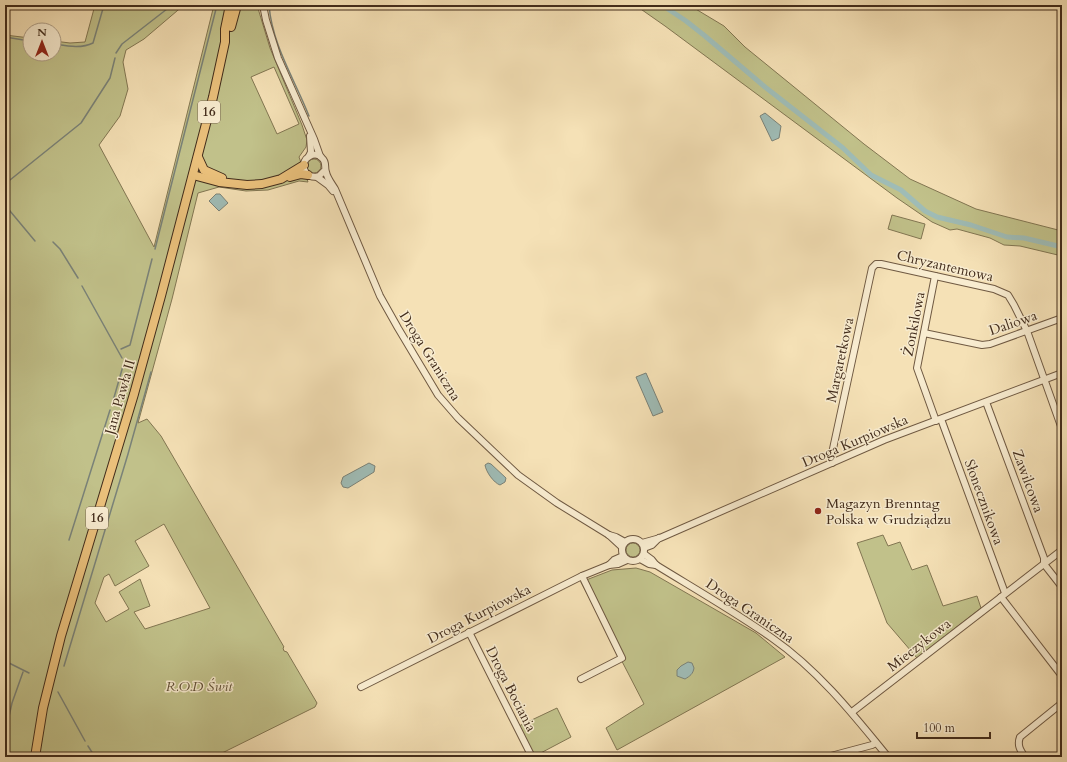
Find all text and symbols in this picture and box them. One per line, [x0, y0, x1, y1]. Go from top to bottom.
north arrow [22, 22, 62, 62]
text: N [37, 25, 47, 40]
road number: 16 [198, 101, 220, 123]
street label: Chryzantemowa [895, 246, 995, 286]
street label: Żonkilowa [898, 290, 930, 358]
street label: Daliowa [986, 306, 1040, 340]
street label: Droga Graniczna [395, 308, 465, 404]
street label: Margaretkowa [822, 316, 858, 404]
street label: Jana Pawła II [100, 357, 140, 439]
street label: Droga Kurpiowska [799, 410, 911, 472]
street label: Zawilcowa [1008, 447, 1048, 515]
street label: Słonecznikowa [960, 457, 1008, 547]
place label: Magazyn Brenntag Polska w Grudziądzu [826, 494, 952, 529]
marker: Magazyn Brenntag Polska w Grudziądzu [813, 506, 823, 516]
road number: 16 [86, 507, 108, 529]
street label: Droga Graniczna [702, 574, 798, 648]
street label: Droga Kurpiowska [424, 580, 534, 648]
street label: Mieczykowa [883, 614, 955, 676]
street label: Droga Bociania [481, 643, 541, 735]
park label: R.O.D Świt [166, 677, 233, 696]
scale bar [917, 714, 990, 740]
text: 100 m [923, 720, 956, 736]

